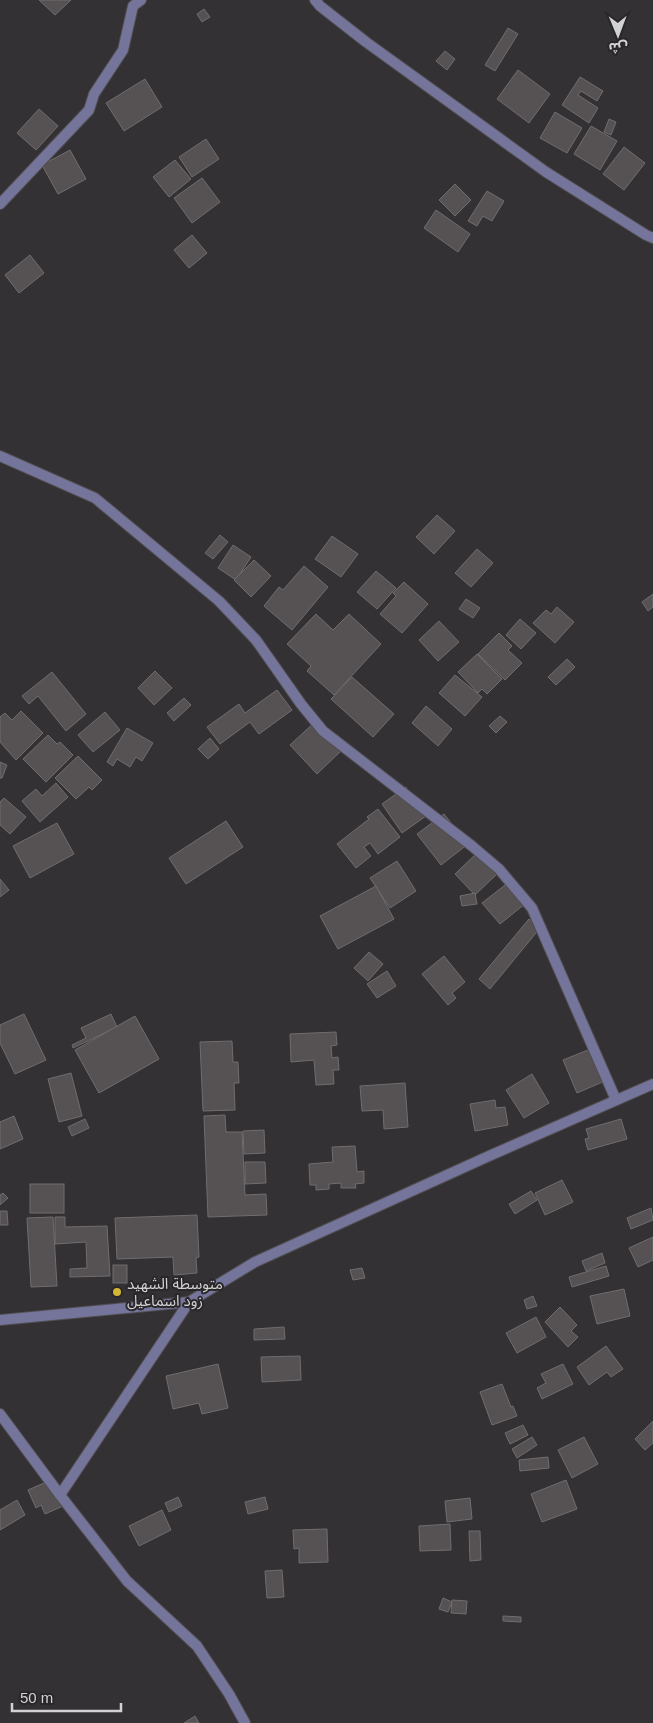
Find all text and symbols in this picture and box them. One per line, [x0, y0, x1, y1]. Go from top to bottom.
north arrow [593, 10, 643, 60]
text: ش [608, 40, 628, 56]
place label: متوسطة الشهيد زود اسماعيل [127, 1275, 223, 1310]
marker: متوسطة الشهيد زود اسماعيل [111, 1286, 123, 1298]
scale bar [12, 1680, 121, 1712]
text: 50 m [20, 1689, 53, 1706]

